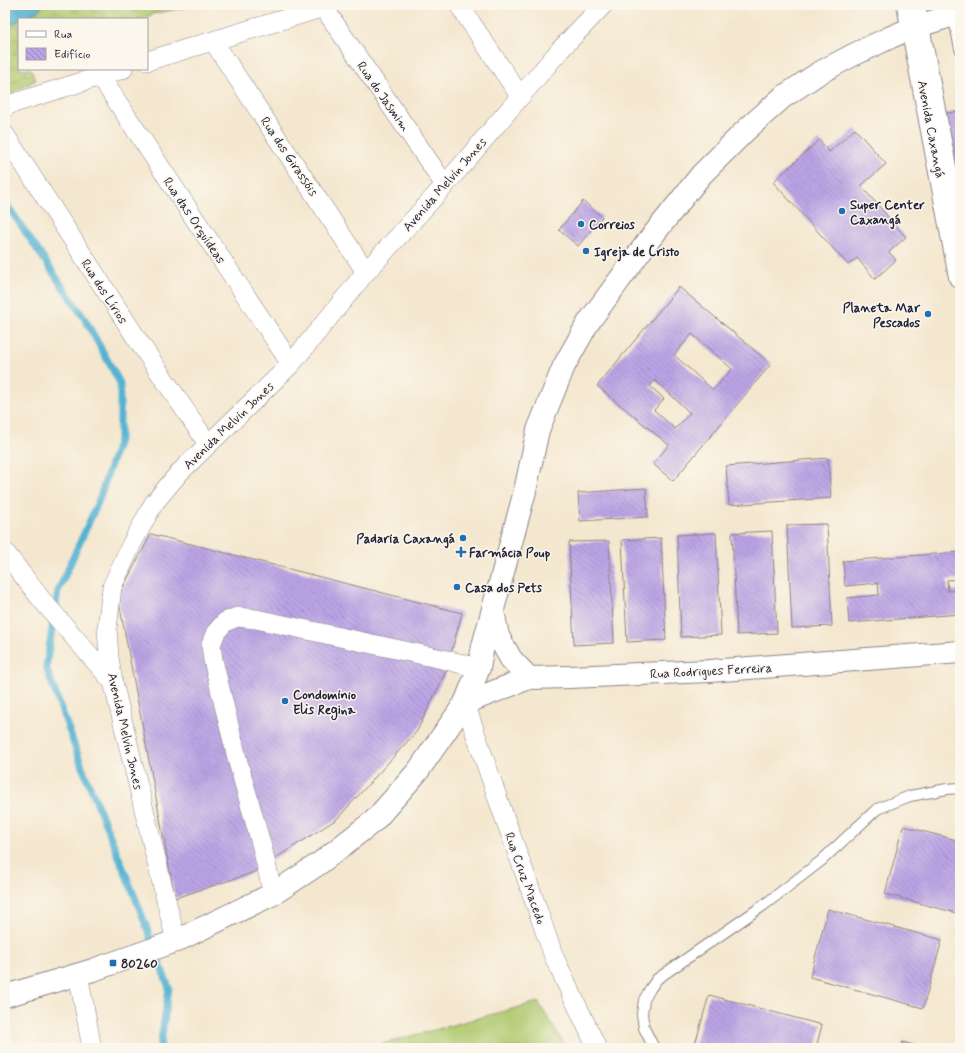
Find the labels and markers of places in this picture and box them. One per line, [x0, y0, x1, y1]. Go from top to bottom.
place label: Super Center Caxangá [850, 197, 925, 230]
marker: Super Center Caxangá [837, 206, 847, 216]
place label: Correios [589, 217, 635, 234]
marker: Correios [576, 219, 586, 229]
place label: Igreja de Cristo [594, 244, 680, 262]
marker: Igreja de Cristo [581, 246, 591, 256]
place label: Planeta Mar Pescados [843, 300, 921, 332]
marker: Planeta Mar Pescados [923, 309, 933, 319]
place label: Padaria Caxangá [356, 531, 455, 549]
marker: Padaria Caxangá [458, 533, 468, 543]
place label: Farmácia Poup [469, 545, 550, 562]
marker: Farmácia Poup [456, 547, 466, 557]
place label: Casa dos Pets [465, 580, 542, 597]
marker: Casa dos Pets [452, 582, 462, 592]
place label: Condominio Elis Regina [293, 687, 357, 721]
marker: Condominio Elis Regina [280, 696, 290, 706]
place label: 80260 [121, 956, 158, 973]
marker: 80260 [108, 958, 118, 968]

